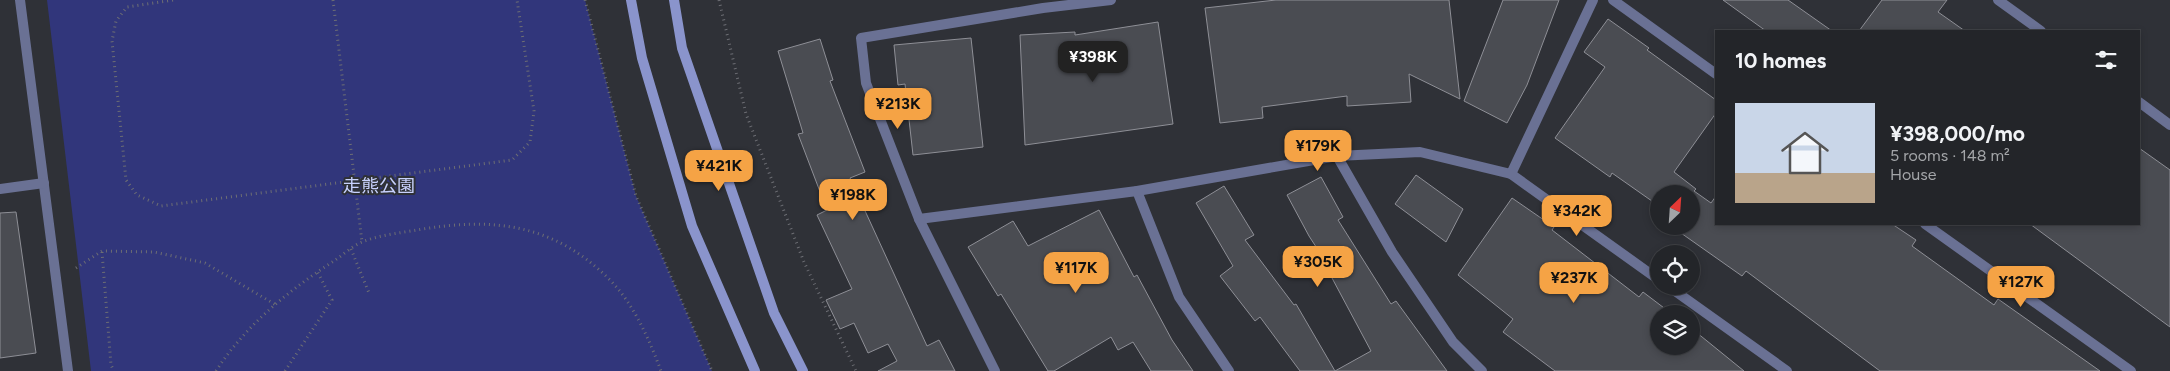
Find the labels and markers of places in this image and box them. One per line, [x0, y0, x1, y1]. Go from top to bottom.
pin: ¥398K [1058, 41, 1128, 83]
pin: ¥213K [863, 88, 933, 130]
pin: ¥179K [1283, 130, 1353, 172]
pin: ¥421K [684, 150, 754, 192]
pin: ¥198K [818, 178, 888, 221]
pin: ¥342K [1542, 194, 1612, 237]
pin: ¥305K [1283, 246, 1353, 288]
pin: ¥117K [1041, 252, 1111, 294]
pin: ¥237K [1539, 262, 1609, 304]
pin: ¥127K [1986, 266, 2056, 308]

